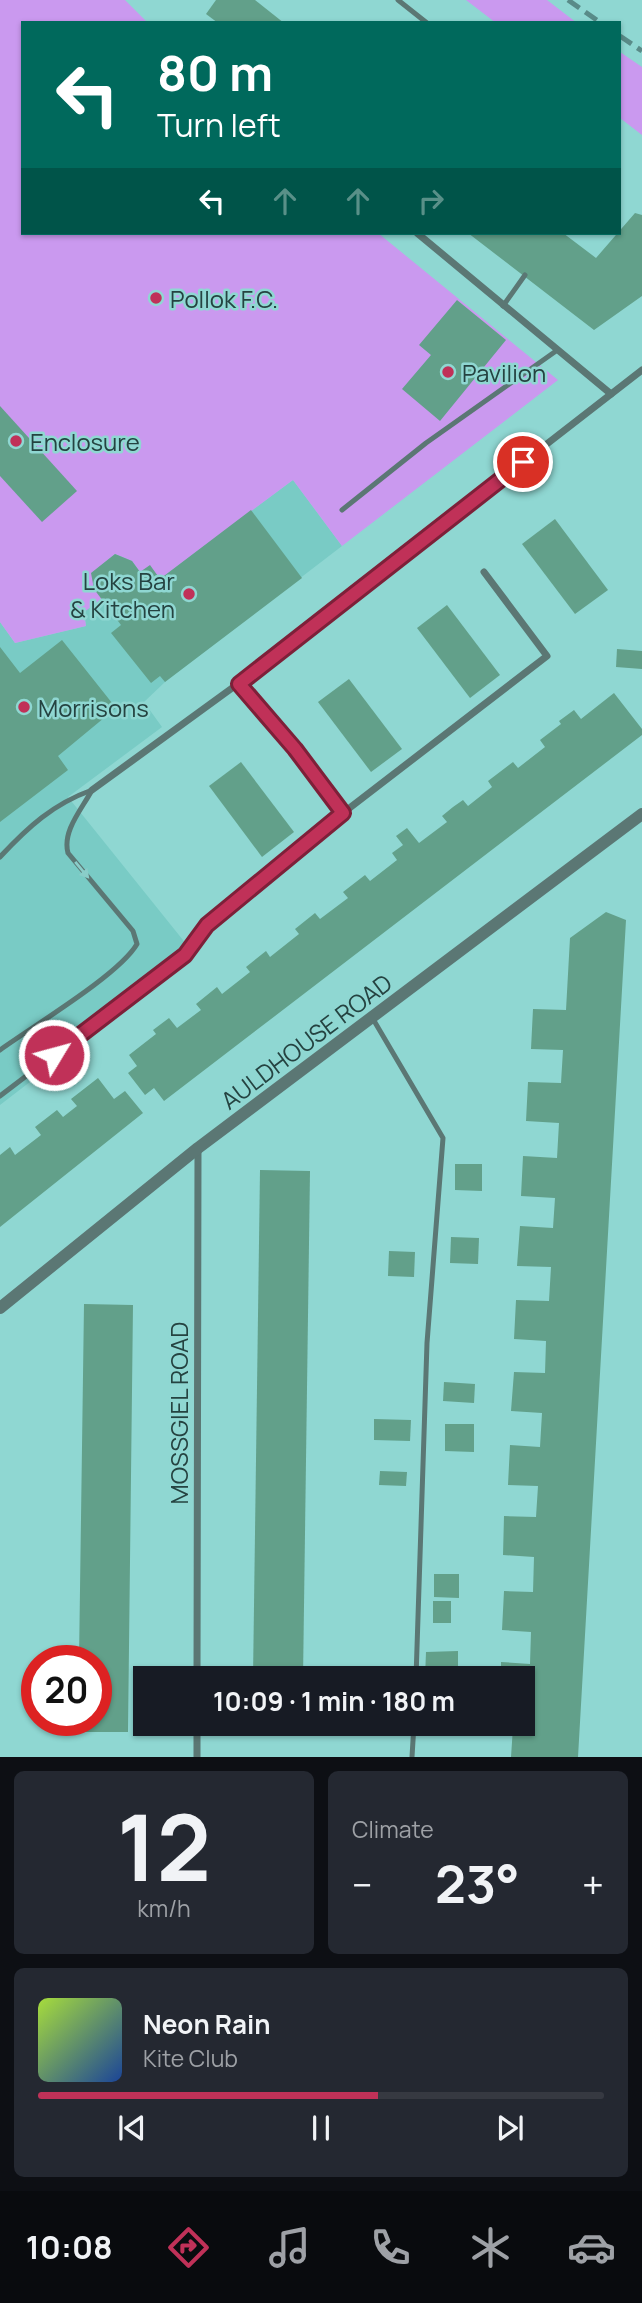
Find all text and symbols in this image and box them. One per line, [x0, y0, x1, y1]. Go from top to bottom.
text: 80 m [157, 39, 273, 106]
icon: left [42, 49, 133, 140]
text: Turn left [157, 103, 281, 147]
icon: left [193, 182, 231, 220]
icon: ahead [266, 182, 304, 220]
icon: ahead [339, 182, 377, 220]
icon: right [412, 182, 450, 220]
place label: Pollok F.C. [170, 282, 278, 315]
marker: Pollok F.C. [148, 290, 164, 306]
place label: Pavilion [462, 356, 546, 389]
marker: Pavilion [440, 364, 456, 380]
place label: Enclosure [30, 425, 140, 458]
pin [493, 432, 553, 492]
marker: Enclosure [8, 433, 24, 449]
icon: arrive [504, 443, 542, 481]
place label: Loks Bar & Kitchen [70, 564, 175, 625]
marker: Loks Bar & Kitchen [181, 586, 197, 602]
place label: Morrisons [38, 691, 149, 724]
marker: Morrisons [16, 699, 32, 715]
one-way arrow [74, 862, 89, 879]
street label: AULDHOUSE ROAD [214, 966, 398, 1116]
position arrow [17, 1018, 91, 1092]
street label: MOSSGIEL ROAD [162, 1322, 195, 1504]
speed limit sign: 20 [21, 1645, 112, 1736]
text: 10:09 · 1 min · 180 m [213, 1683, 455, 1719]
text: 12 [117, 1784, 211, 1908]
text: Climate [352, 1813, 434, 1845]
text: 23° [435, 1848, 520, 1919]
text: − [352, 1858, 373, 1910]
text: + [582, 1858, 604, 1910]
text: km/h [137, 1892, 191, 1924]
text: Neon Rain [143, 2006, 271, 2042]
text: Kite Club [143, 2042, 238, 2074]
icon: previous [113, 2109, 151, 2147]
icon: pause [302, 2109, 340, 2147]
icon: next [491, 2109, 529, 2147]
icon: directions [164, 2223, 213, 2272]
icon: music [265, 2223, 314, 2272]
icon: phone [366, 2223, 415, 2272]
icon: climate [466, 2223, 515, 2272]
icon: car [567, 2223, 616, 2272]
text: 10:08 [26, 2225, 113, 2269]

